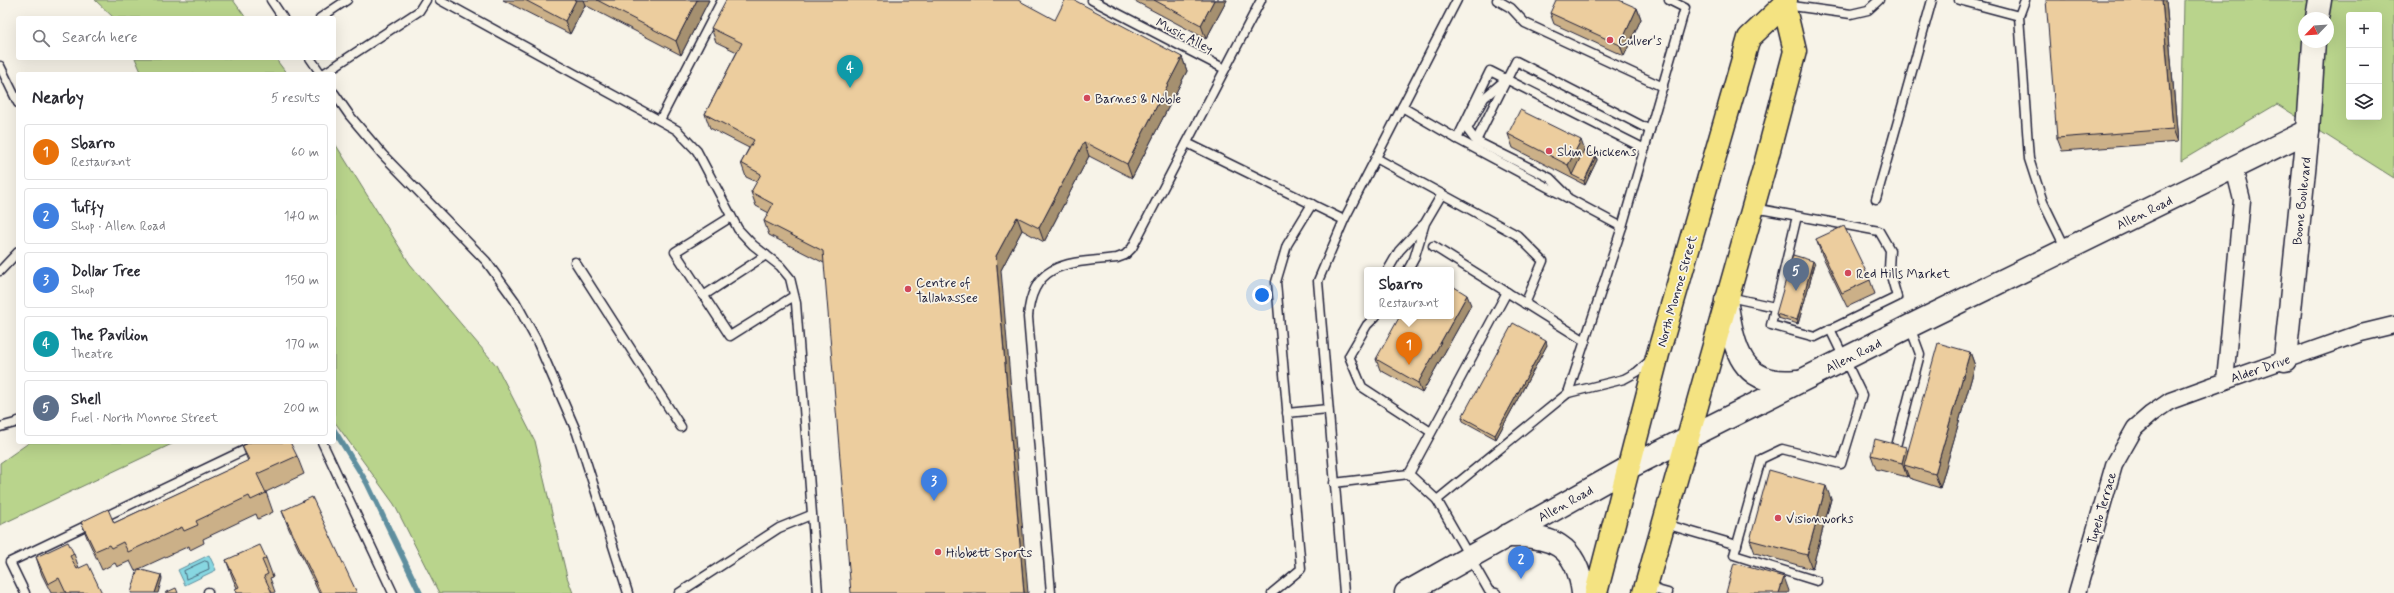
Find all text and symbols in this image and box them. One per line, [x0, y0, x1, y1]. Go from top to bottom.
north arrow [2298, 12, 2334, 48]
map controls [2346, 12, 2382, 120]
button: + [2346, 12, 2382, 48]
street label: Music Alley [1153, 15, 1216, 58]
search box [16, 16, 336, 60]
icon: search [30, 27, 52, 49]
text: Search here [62, 28, 138, 48]
place label: Culver's [1618, 33, 1662, 50]
marker: Culver's [1605, 35, 1615, 45]
button: − [2346, 48, 2382, 84]
pin: 4 [837, 55, 863, 88]
button: layers [2346, 84, 2382, 120]
text: Nearby [32, 87, 84, 109]
text: 5 results [271, 90, 320, 107]
place label: Barnes & Noble [1095, 91, 1181, 108]
marker: Barnes & Noble [1082, 93, 1092, 103]
text: Sbarro [71, 134, 115, 154]
text: 1 [43, 144, 49, 161]
text: 60 m [291, 144, 319, 161]
place label: Slim Chickens [1557, 144, 1637, 161]
marker: Slim Chickens [1544, 146, 1554, 156]
text: Restaurant [71, 154, 131, 171]
street label: Boone Boulevard [2289, 156, 2316, 246]
street label: Allen Road [2114, 192, 2176, 234]
text: Tuffy [71, 198, 104, 218]
text: 2 [43, 208, 49, 225]
text: 140 m [284, 208, 319, 225]
text: Shop · Allen Road [71, 218, 166, 235]
street label: North Monroe Street [1653, 233, 1702, 349]
pin: 5 [1783, 258, 1809, 291]
text: Dollar Tree [71, 262, 141, 282]
place label: Red Hills Market [1856, 266, 1950, 283]
popup [1364, 267, 1454, 319]
marker: Red Hills Market [1843, 268, 1853, 278]
text: 3 [43, 272, 49, 289]
text: 150 m [285, 272, 319, 289]
place label: Centre of Tallahassee [916, 275, 978, 307]
text: Sbarro [1379, 275, 1423, 295]
text: Shop [71, 282, 95, 299]
marker: Centre of Tallahassee [903, 284, 913, 294]
your location [1252, 285, 1272, 305]
text: Restaurant [1379, 295, 1439, 312]
text: The Pavilion [71, 326, 148, 346]
pin: 1 [1396, 332, 1422, 365]
street label: Allen Road [1823, 335, 1885, 378]
text: 4 [42, 336, 50, 353]
text: 170 m [285, 336, 319, 353]
text: Theatre [71, 346, 113, 363]
street label: Alder Drive [2228, 351, 2293, 388]
text: Shell [71, 390, 101, 410]
text: 5 [42, 400, 50, 417]
text: 200 m [284, 400, 319, 417]
text: Fuel · North Monroe Street [71, 410, 218, 427]
pin: 3 [921, 468, 947, 501]
street label: Tupelo Terrace [2084, 470, 2121, 547]
street label: Allen Road [1535, 482, 1596, 526]
place label: Visionworks [1786, 511, 1854, 528]
marker: Visionworks [1773, 513, 1783, 523]
place label: Hibbett Sports [946, 545, 1032, 562]
pin: 2 [1508, 546, 1534, 579]
marker: Hibbett Sports [933, 547, 943, 557]

